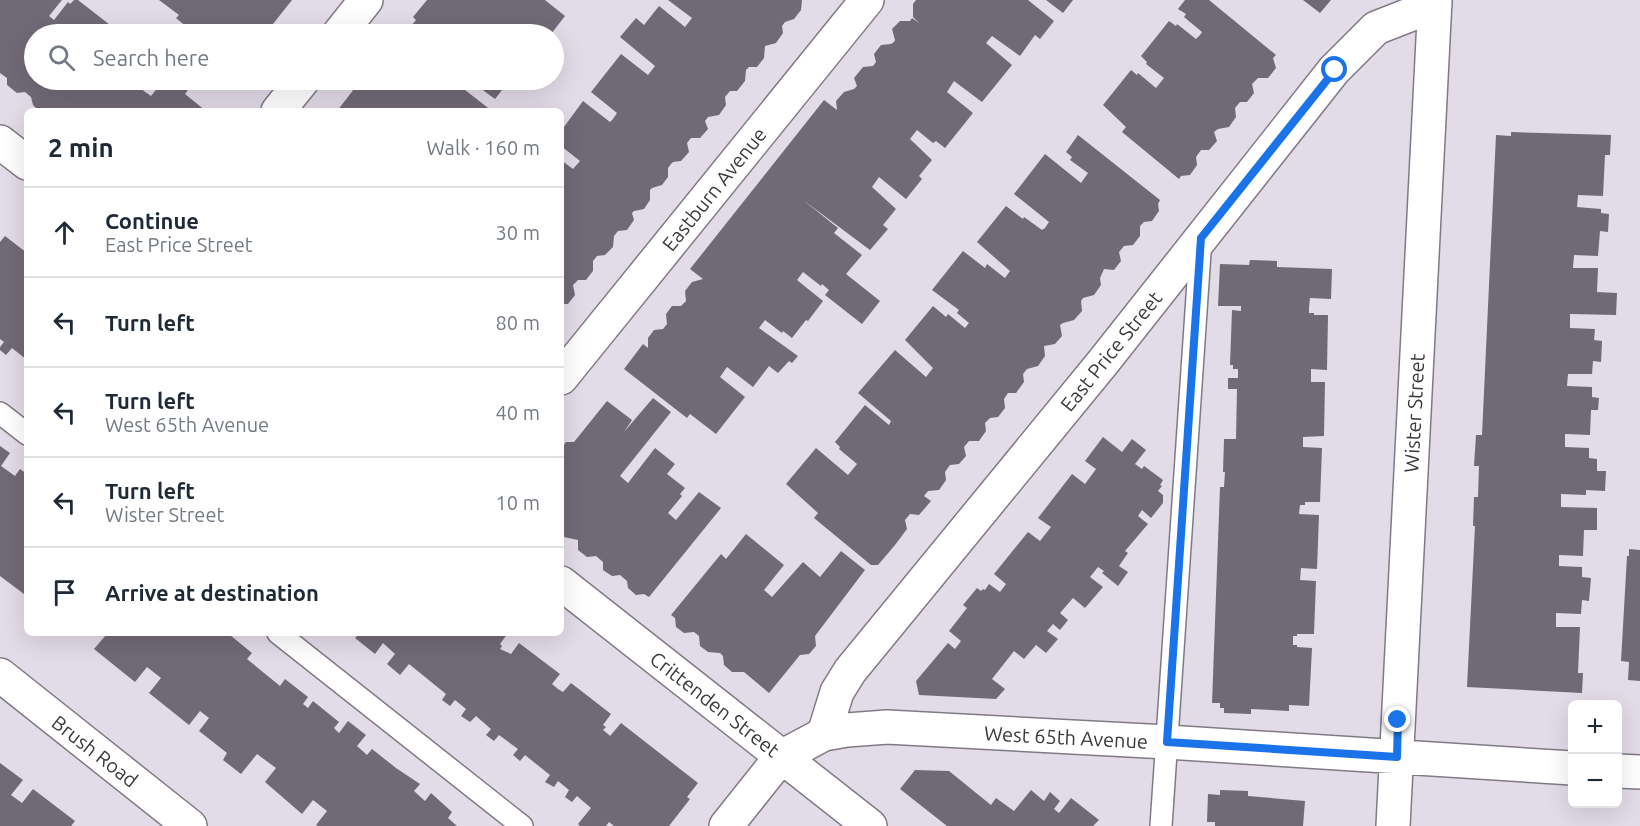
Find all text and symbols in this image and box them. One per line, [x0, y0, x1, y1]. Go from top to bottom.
search box [24, 24, 564, 90]
icon: search [45, 41, 78, 74]
text: Search here [93, 45, 209, 70]
route start [1321, 56, 1347, 82]
street label: Eastburn Avenue [657, 123, 771, 255]
text: 2 min [48, 133, 114, 162]
text: Walk · 160 m [427, 136, 540, 159]
text: Continue [105, 208, 199, 233]
icon: ahead [48, 216, 81, 249]
text: 30 m [496, 221, 540, 244]
text: East Price Street [105, 233, 253, 256]
street label: East Price Street [1056, 286, 1166, 416]
icon: left [48, 306, 81, 339]
text: Turn left [105, 310, 195, 335]
text: 80 m [496, 311, 540, 334]
street label: Wister Street [1399, 353, 1429, 473]
text: Turn left [105, 388, 195, 413]
icon: left [48, 396, 81, 429]
text: 40 m [496, 401, 540, 424]
text: West 65th Avenue [105, 413, 269, 436]
text: Turn left [105, 478, 195, 503]
icon: left [48, 486, 81, 519]
text: 10 m [496, 491, 540, 514]
text: Wister Street [105, 503, 224, 526]
icon: arrive [48, 576, 81, 609]
text: Arrive at destination [105, 580, 319, 605]
street label: Crittenden Street [646, 646, 784, 762]
map controls [1568, 700, 1622, 808]
button: + [1568, 700, 1622, 754]
route end [1384, 706, 1410, 732]
street label: Brush Road [48, 710, 142, 792]
street label: West 65th Avenue [983, 721, 1149, 753]
button: − [1568, 754, 1622, 808]

